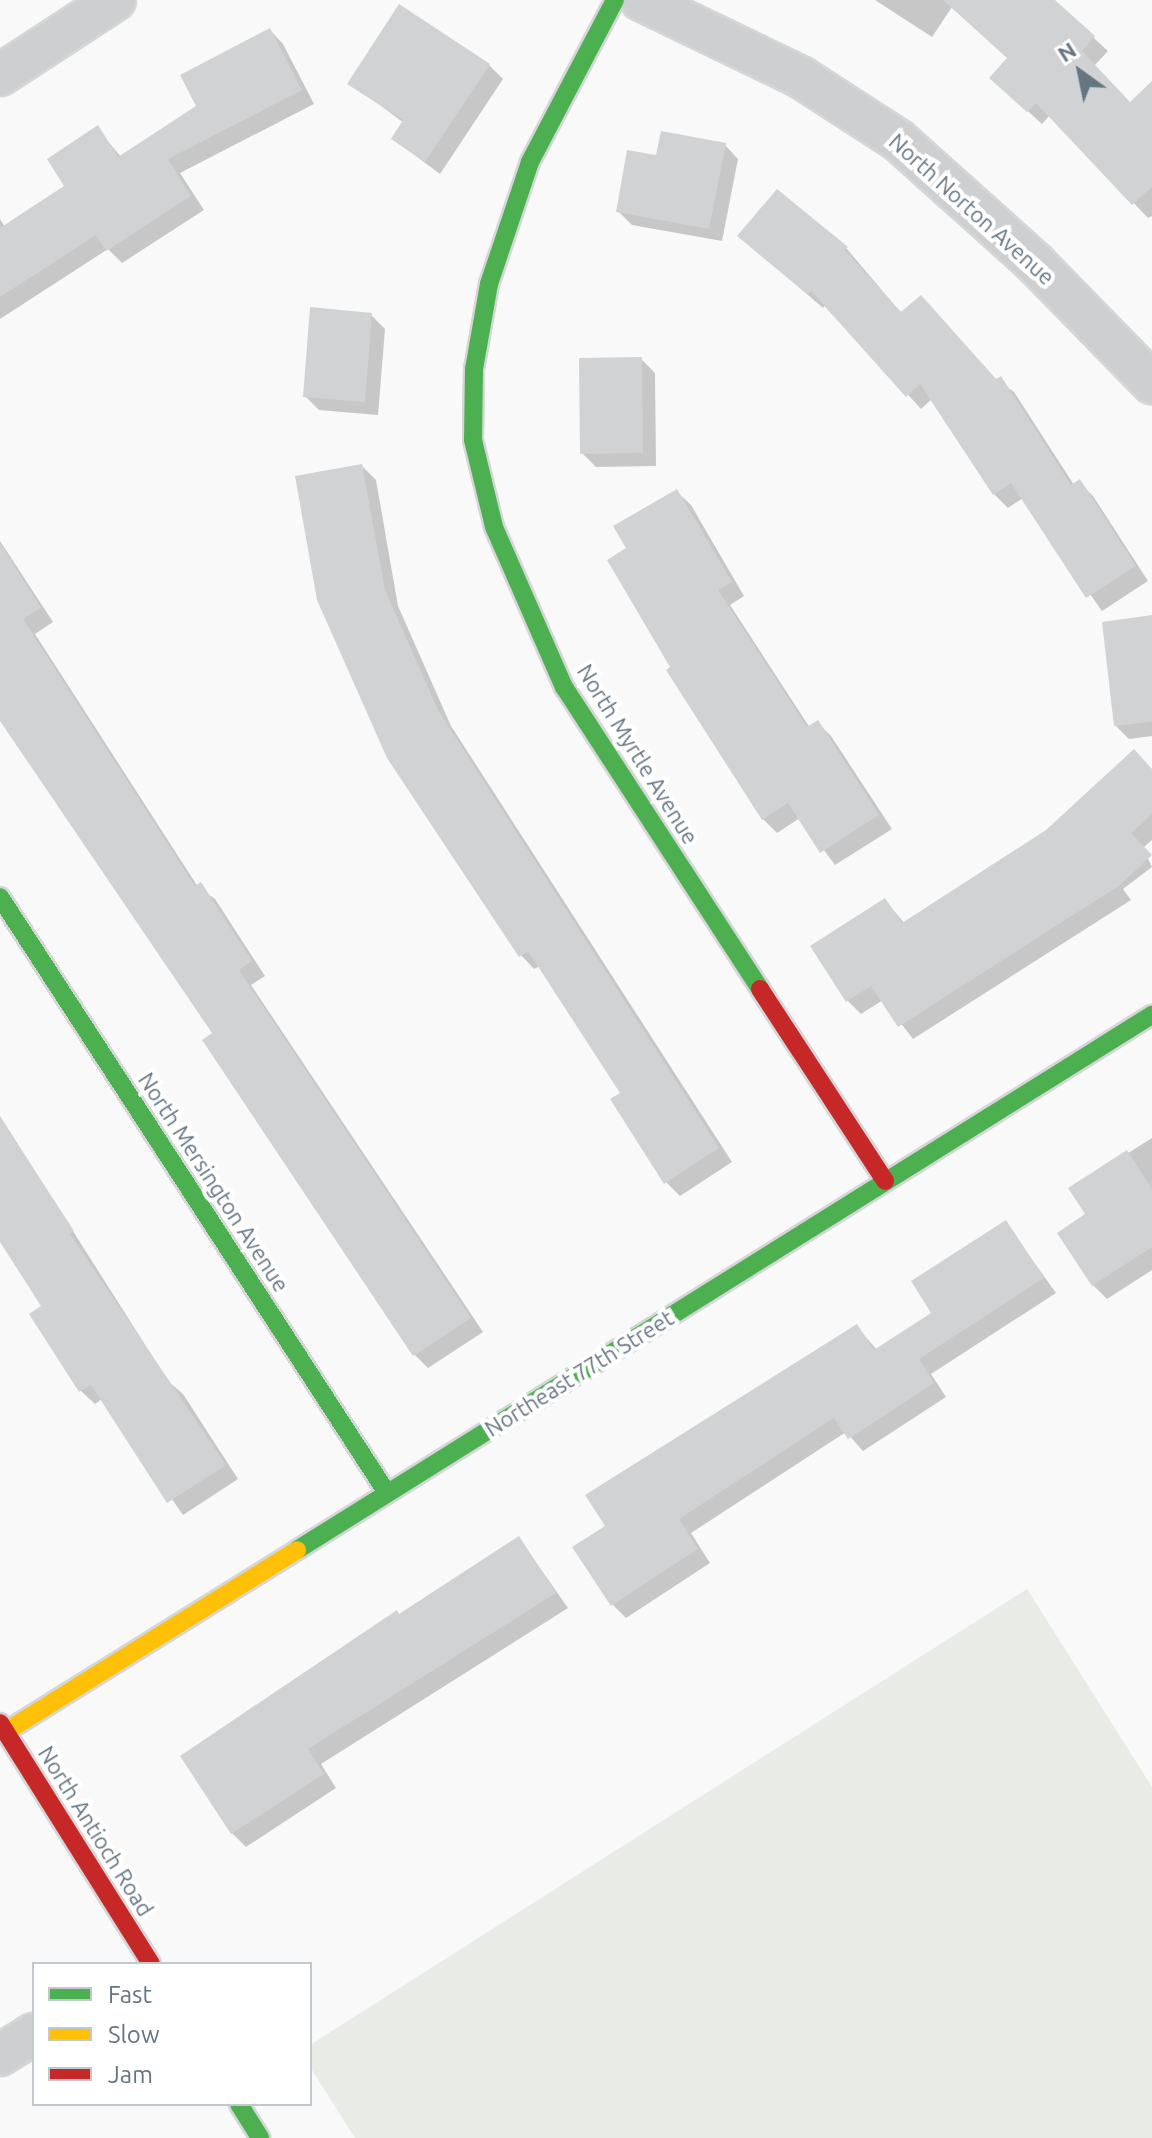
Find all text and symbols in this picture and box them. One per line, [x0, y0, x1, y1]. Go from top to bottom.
north arrow [1040, 32, 1120, 112]
text: N [1053, 37, 1080, 66]
street label: North Norton Avenue [884, 128, 1060, 290]
street label: North Myrtle Avenue [572, 659, 704, 849]
street label: North Mersington Avenue [133, 1067, 295, 1297]
street label: Northeast 77th Street [480, 1304, 678, 1442]
street label: North Antioch Road [33, 1741, 159, 1921]
legend [32, 1962, 312, 2106]
text: Fast [108, 1981, 152, 2008]
text: Slow [108, 2021, 160, 2048]
text: Jam [108, 2061, 153, 2088]

